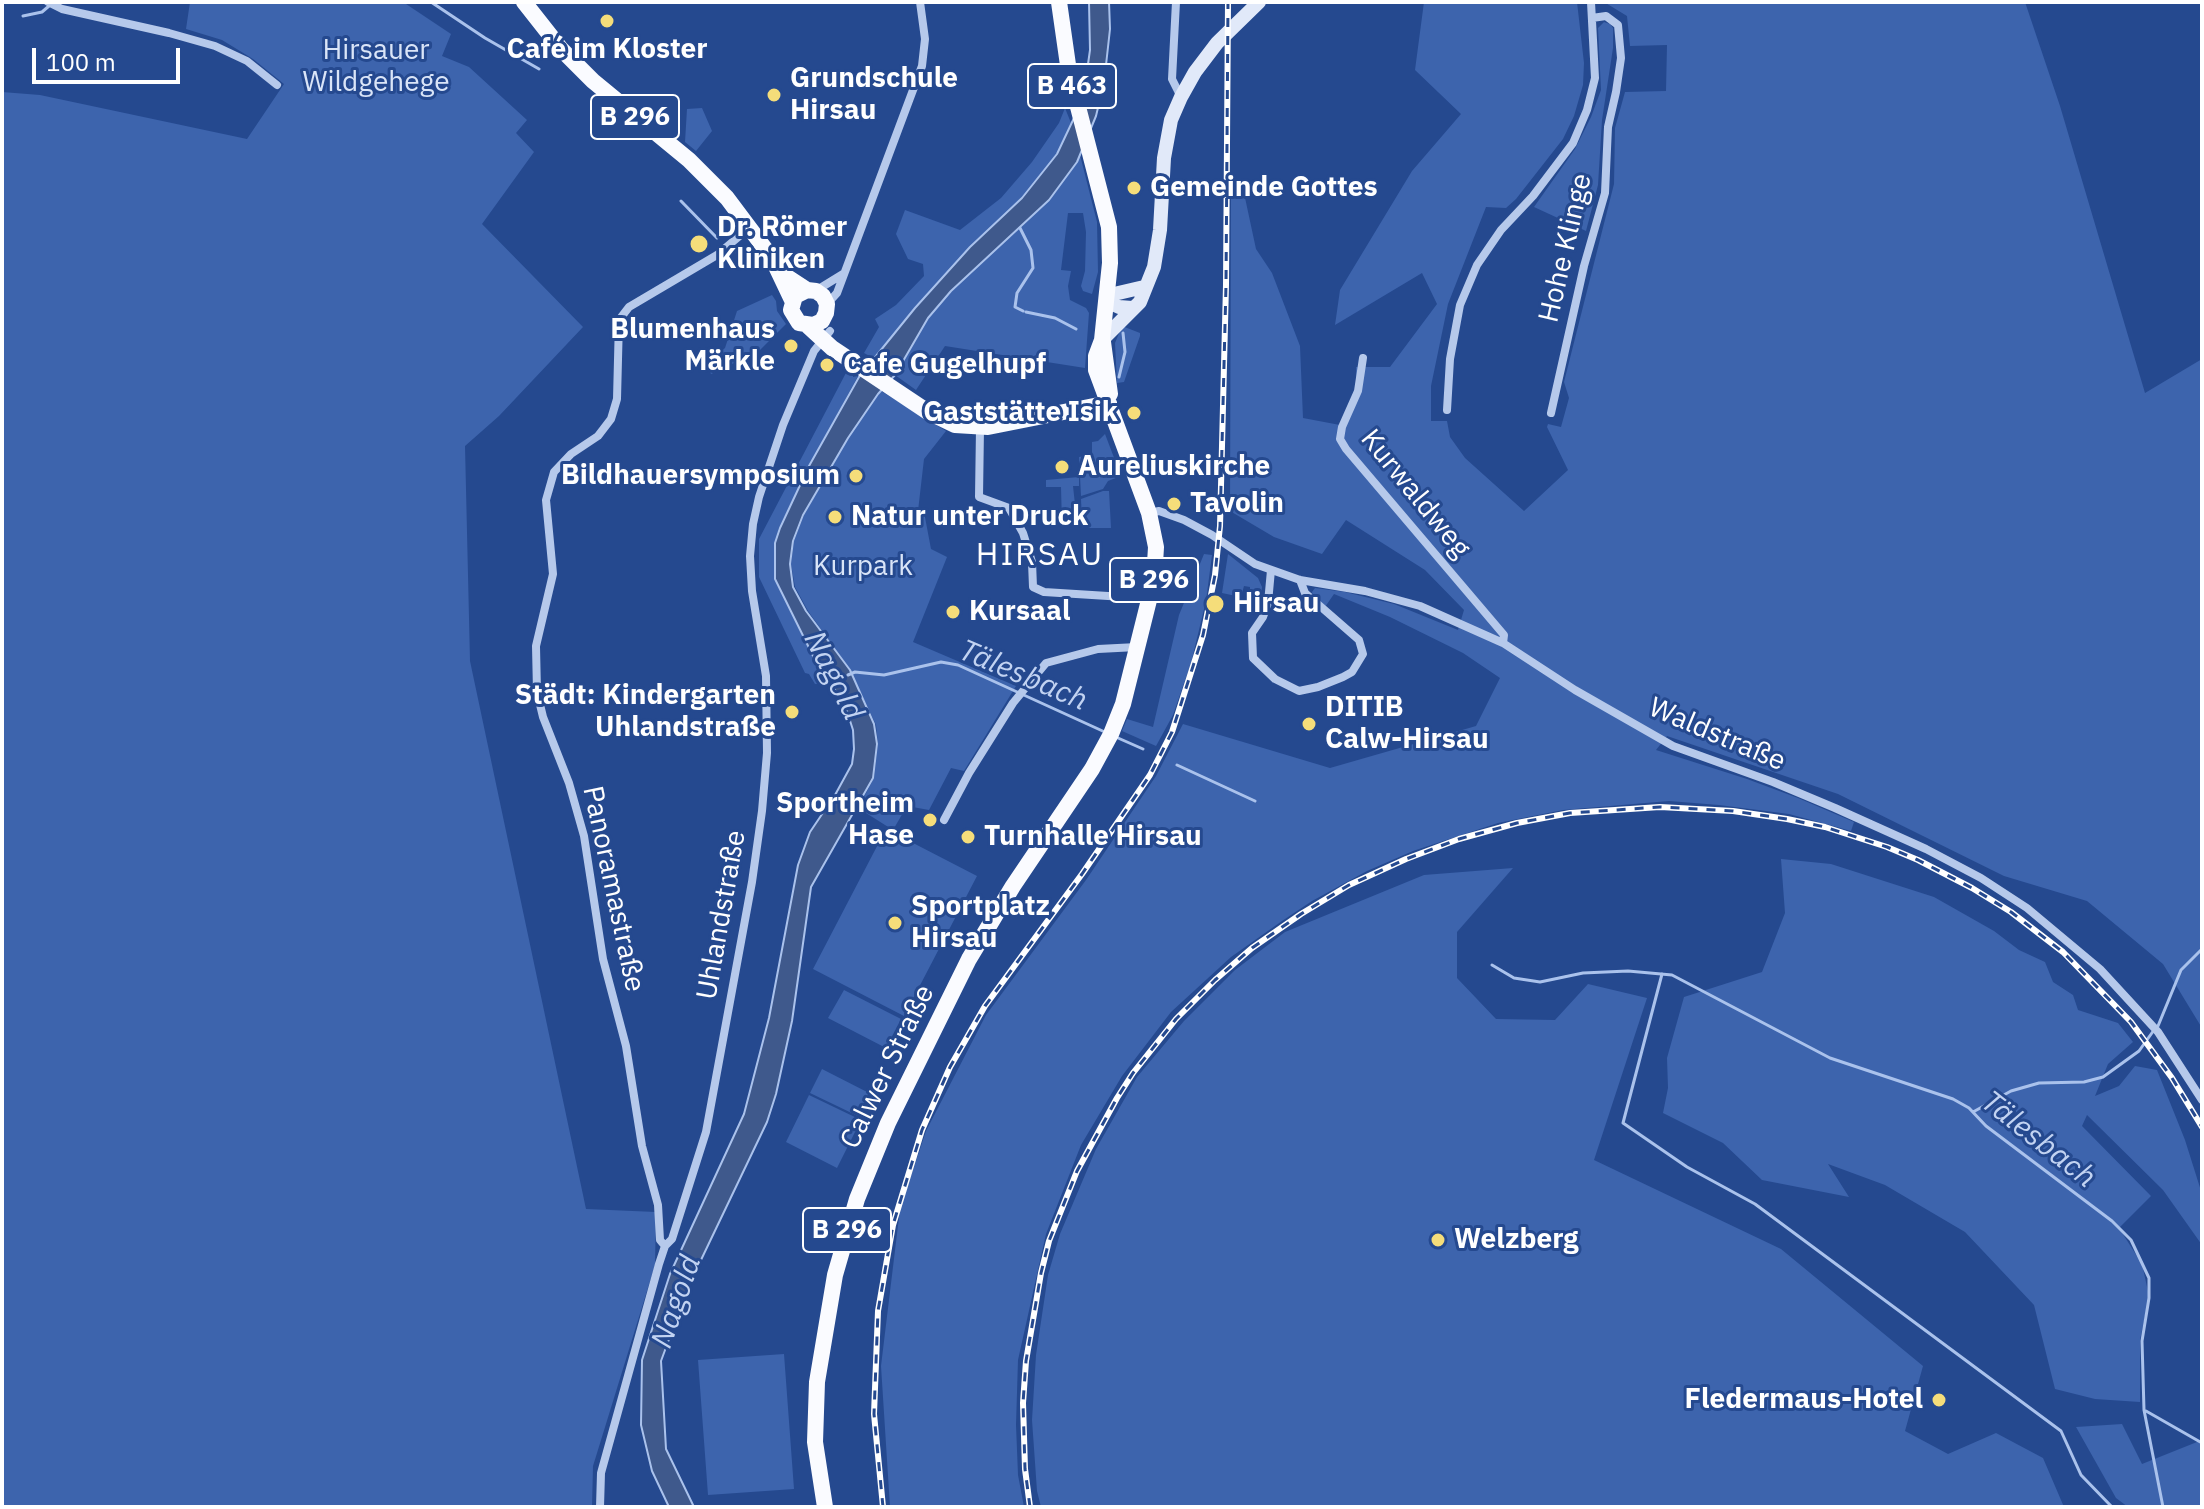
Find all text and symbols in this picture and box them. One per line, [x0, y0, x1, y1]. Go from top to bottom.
marker: Café im Kloster [598, 12, 616, 30]
scale bar [36, 32, 184, 82]
place label: Café im Kloster [506, 33, 708, 67]
park label: Hirsauer Wildgehege [302, 34, 450, 100]
text: 100 m [46, 46, 116, 78]
place label: Grundschule Hirsau [790, 62, 958, 128]
road number: B 463 [1028, 64, 1116, 108]
marker: Grundschule Hirsau [765, 86, 783, 104]
road number: B 296 [591, 95, 679, 139]
street label: Hohe Klinge [1533, 170, 1599, 326]
place label: Gemeinde Gottes [1150, 171, 1377, 205]
marker: Gemeinde Gottes [1125, 179, 1143, 197]
place label: Dr. Römer Kliniken [717, 211, 847, 277]
marker: Dr. Römer Kliniken [688, 233, 710, 255]
place label: Blumenhaus Märkle [610, 313, 775, 379]
marker: Blumenhaus Märkle [782, 337, 800, 355]
place label: Cafe Gugelhupf [843, 348, 1046, 382]
marker: Cafe Gugelhupf [818, 356, 836, 374]
place label: Gaststätte Isik [923, 396, 1118, 430]
marker: Gaststätte Isik [1125, 404, 1143, 422]
street label: Kurwaldweg [1353, 423, 1477, 565]
place label: Aureliuskirche [1078, 450, 1270, 484]
marker: Aureliuskirche [1053, 458, 1071, 476]
place label: Bildhauersymposium [561, 459, 840, 493]
marker: Bildhauersymposium [847, 467, 865, 485]
place label: Tavolin [1190, 487, 1284, 521]
marker: Tavolin [1165, 495, 1183, 513]
place label: Natur unter Druck [851, 500, 1088, 534]
marker: Natur unter Druck [826, 508, 844, 526]
district label: HIRSAU [976, 537, 1104, 575]
park label: Kurpark [813, 550, 913, 584]
road number: B 296 [1110, 558, 1198, 602]
place label: Hirsau [1233, 587, 1319, 621]
marker: Hirsau [1204, 593, 1226, 615]
place label: Kursaal [969, 595, 1070, 629]
marker: Kursaal [944, 603, 962, 621]
water label: Nagold [795, 625, 871, 727]
water label: Tälesbach [953, 633, 1093, 719]
place label: Städt: Kindergarten Uhlandstraße [515, 679, 776, 745]
place label: DITIB Calw-Hirsau [1325, 691, 1489, 757]
street label: Waldstraße [1644, 691, 1790, 779]
marker: Städt: Kindergarten Uhlandstraße [783, 703, 801, 721]
marker: DITIB Calw-Hirsau [1300, 715, 1318, 733]
street label: Panoramastraße [575, 783, 651, 995]
place label: Sportheim Hase [776, 787, 914, 853]
marker: Sportheim Hase [921, 811, 939, 829]
place label: Turnhalle Hirsau [984, 820, 1202, 854]
street label: Uhlandstraße [691, 828, 753, 1002]
marker: Turnhalle Hirsau [959, 828, 977, 846]
place label: Sportplatz Hirsau [911, 890, 1050, 956]
marker: Sportplatz Hirsau [886, 914, 904, 932]
street label: Calwer Straße [834, 980, 942, 1154]
water label: Tälesbach [1973, 1084, 2103, 1196]
road number: B 296 [803, 1208, 891, 1252]
place label: Welzberg [1454, 1223, 1579, 1257]
marker: Welzberg [1429, 1231, 1447, 1249]
water label: Nagold [644, 1251, 710, 1353]
place label: Fledermaus-Hotel [1685, 1383, 1923, 1417]
marker: Fledermaus-Hotel [1930, 1391, 1948, 1409]

